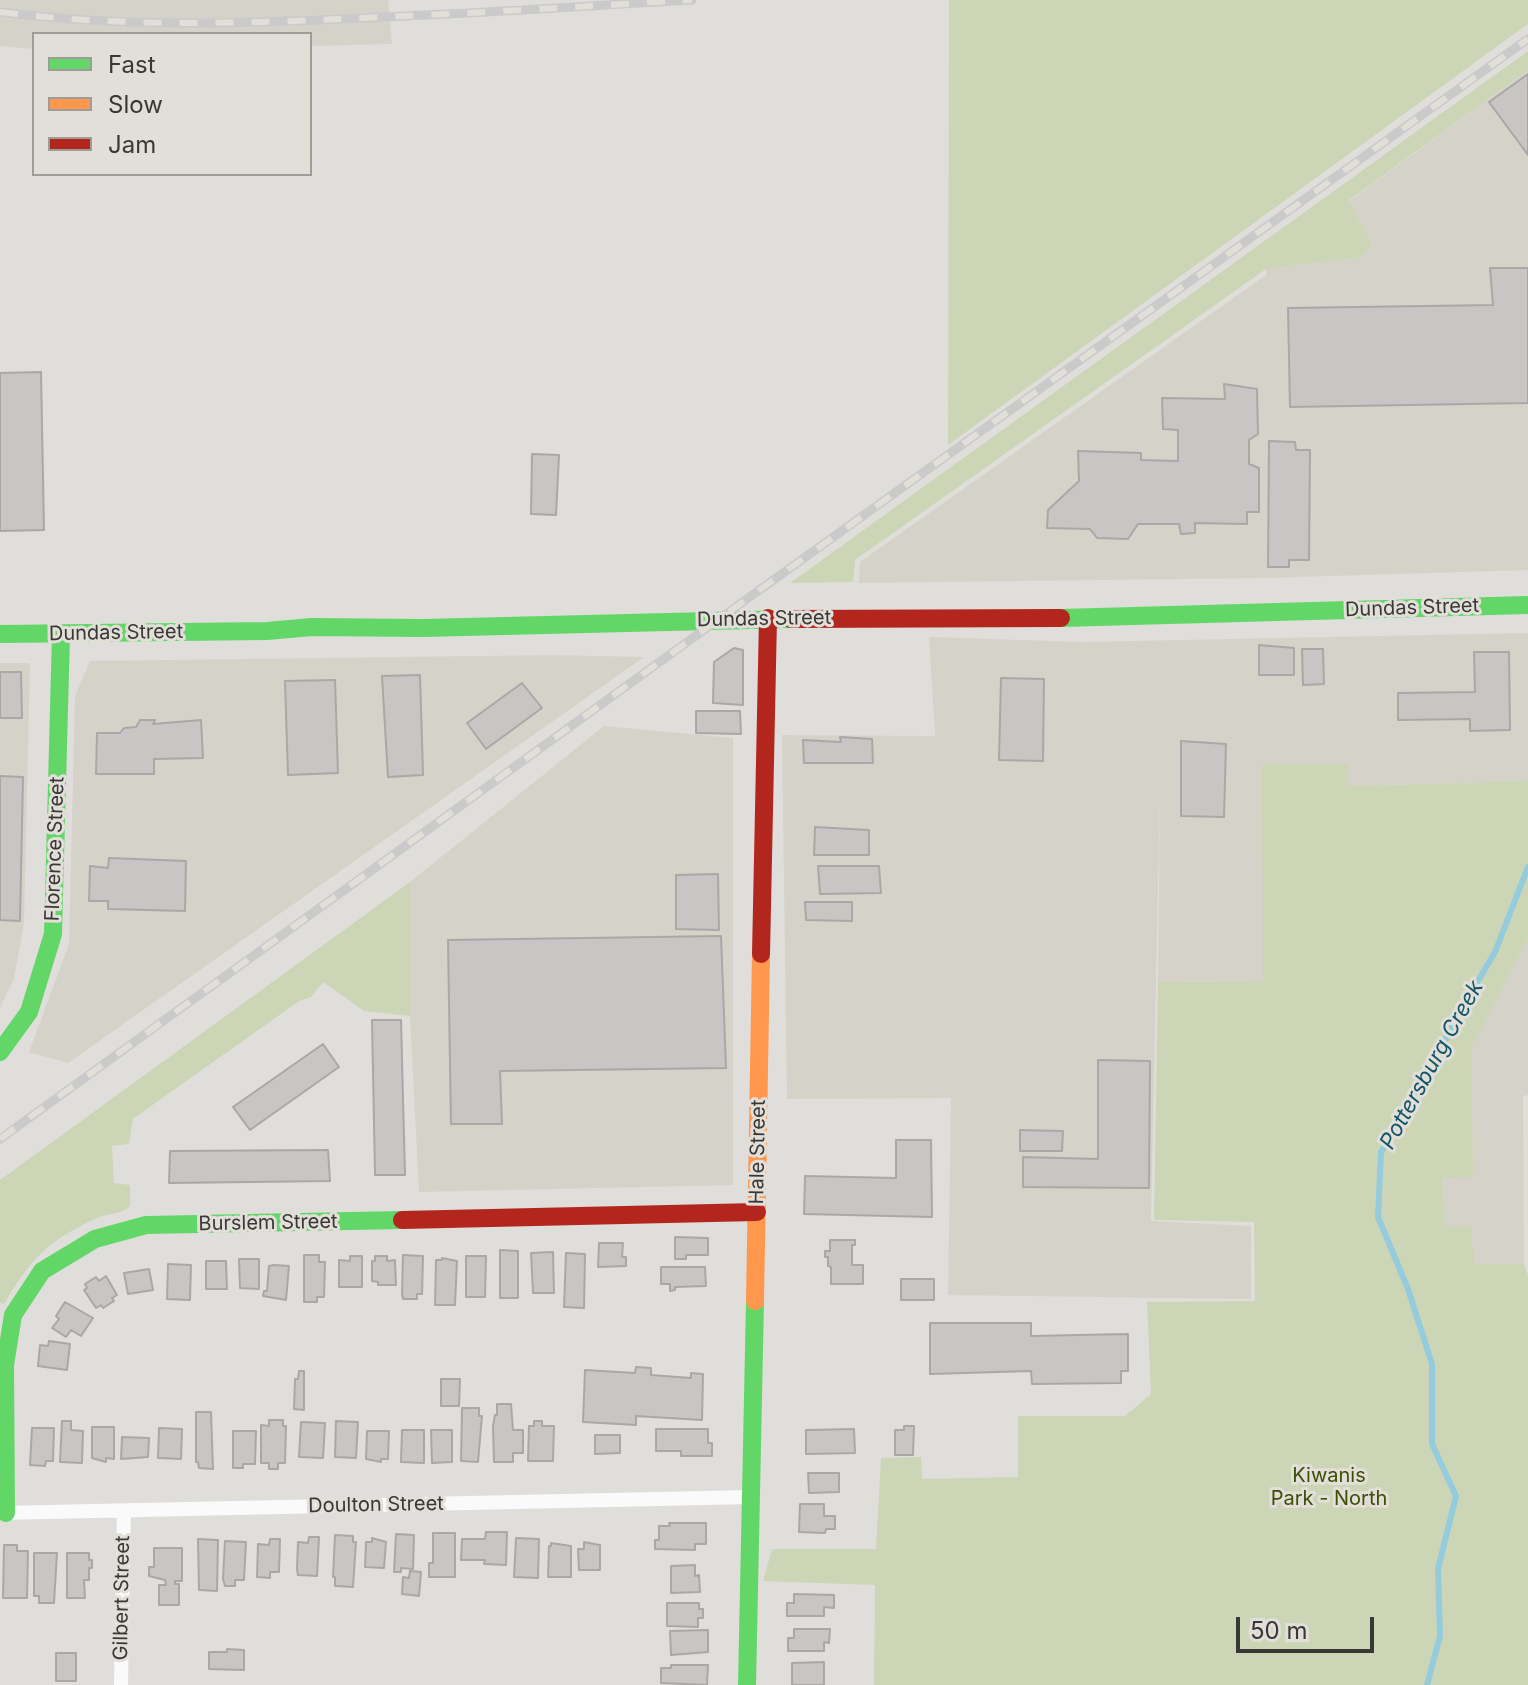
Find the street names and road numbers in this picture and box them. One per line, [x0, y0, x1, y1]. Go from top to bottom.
street label: Dundas Street [1345, 594, 1479, 622]
street label: Dundas Street [697, 606, 831, 632]
street label: Dundas Street [49, 620, 183, 646]
street label: Florence Street [40, 776, 70, 922]
street label: Hale Street [745, 1099, 771, 1205]
street label: Burslem Street [198, 1210, 338, 1236]
street label: Doulton Street [308, 1492, 444, 1518]
street label: Gilbert Street [109, 1535, 135, 1661]

